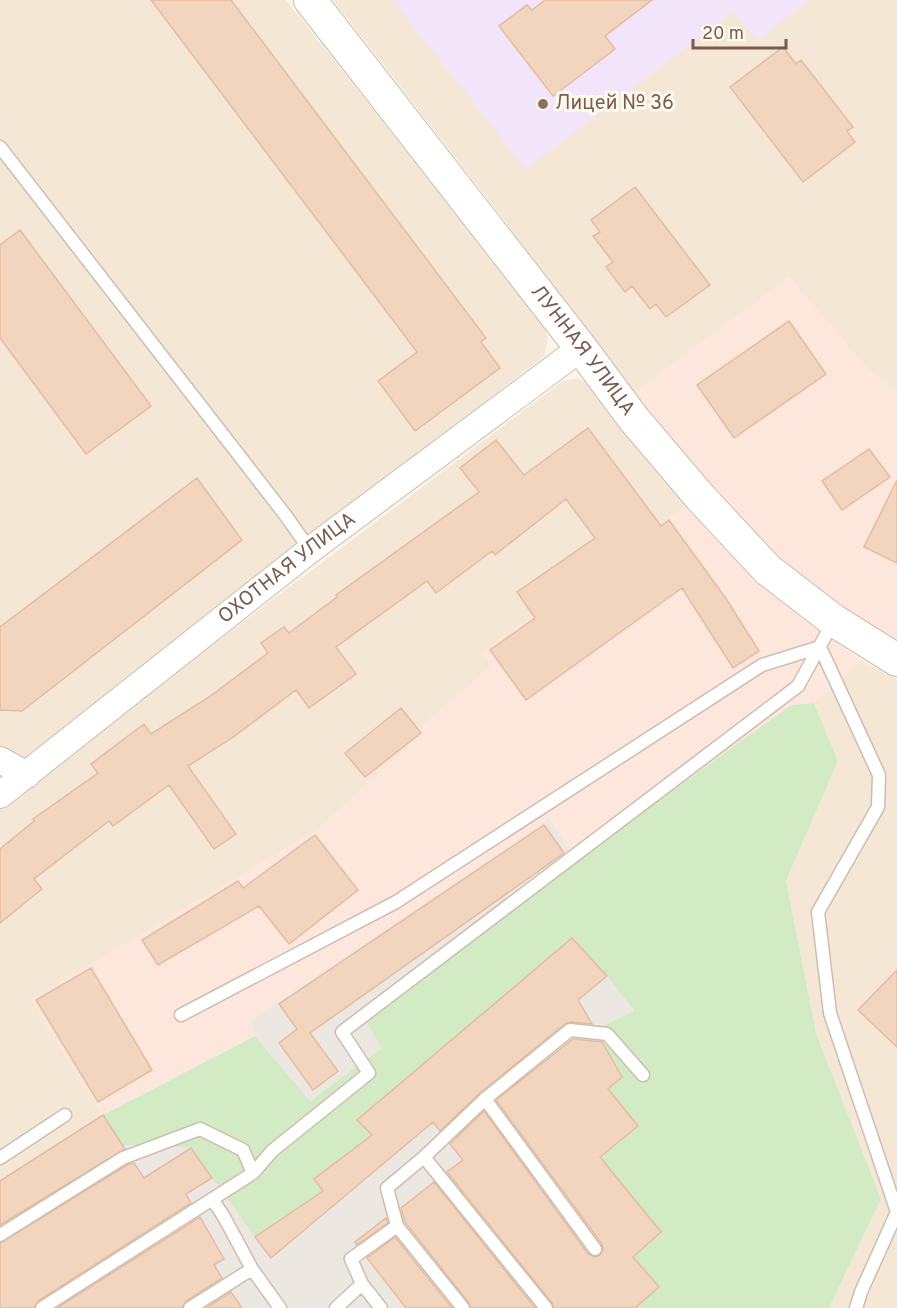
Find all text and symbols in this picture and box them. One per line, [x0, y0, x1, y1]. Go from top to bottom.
scale bar [693, 12, 786, 50]
text: 20 m [702, 23, 744, 46]
place label: Лицей № 36 [555, 91, 674, 117]
marker: Лицей № 36 [536, 97, 550, 111]
street label: ЛУННАЯ УЛИЦА [524, 280, 640, 422]
street label: ОХОТНАЯ УЛИЦА [213, 507, 362, 630]

